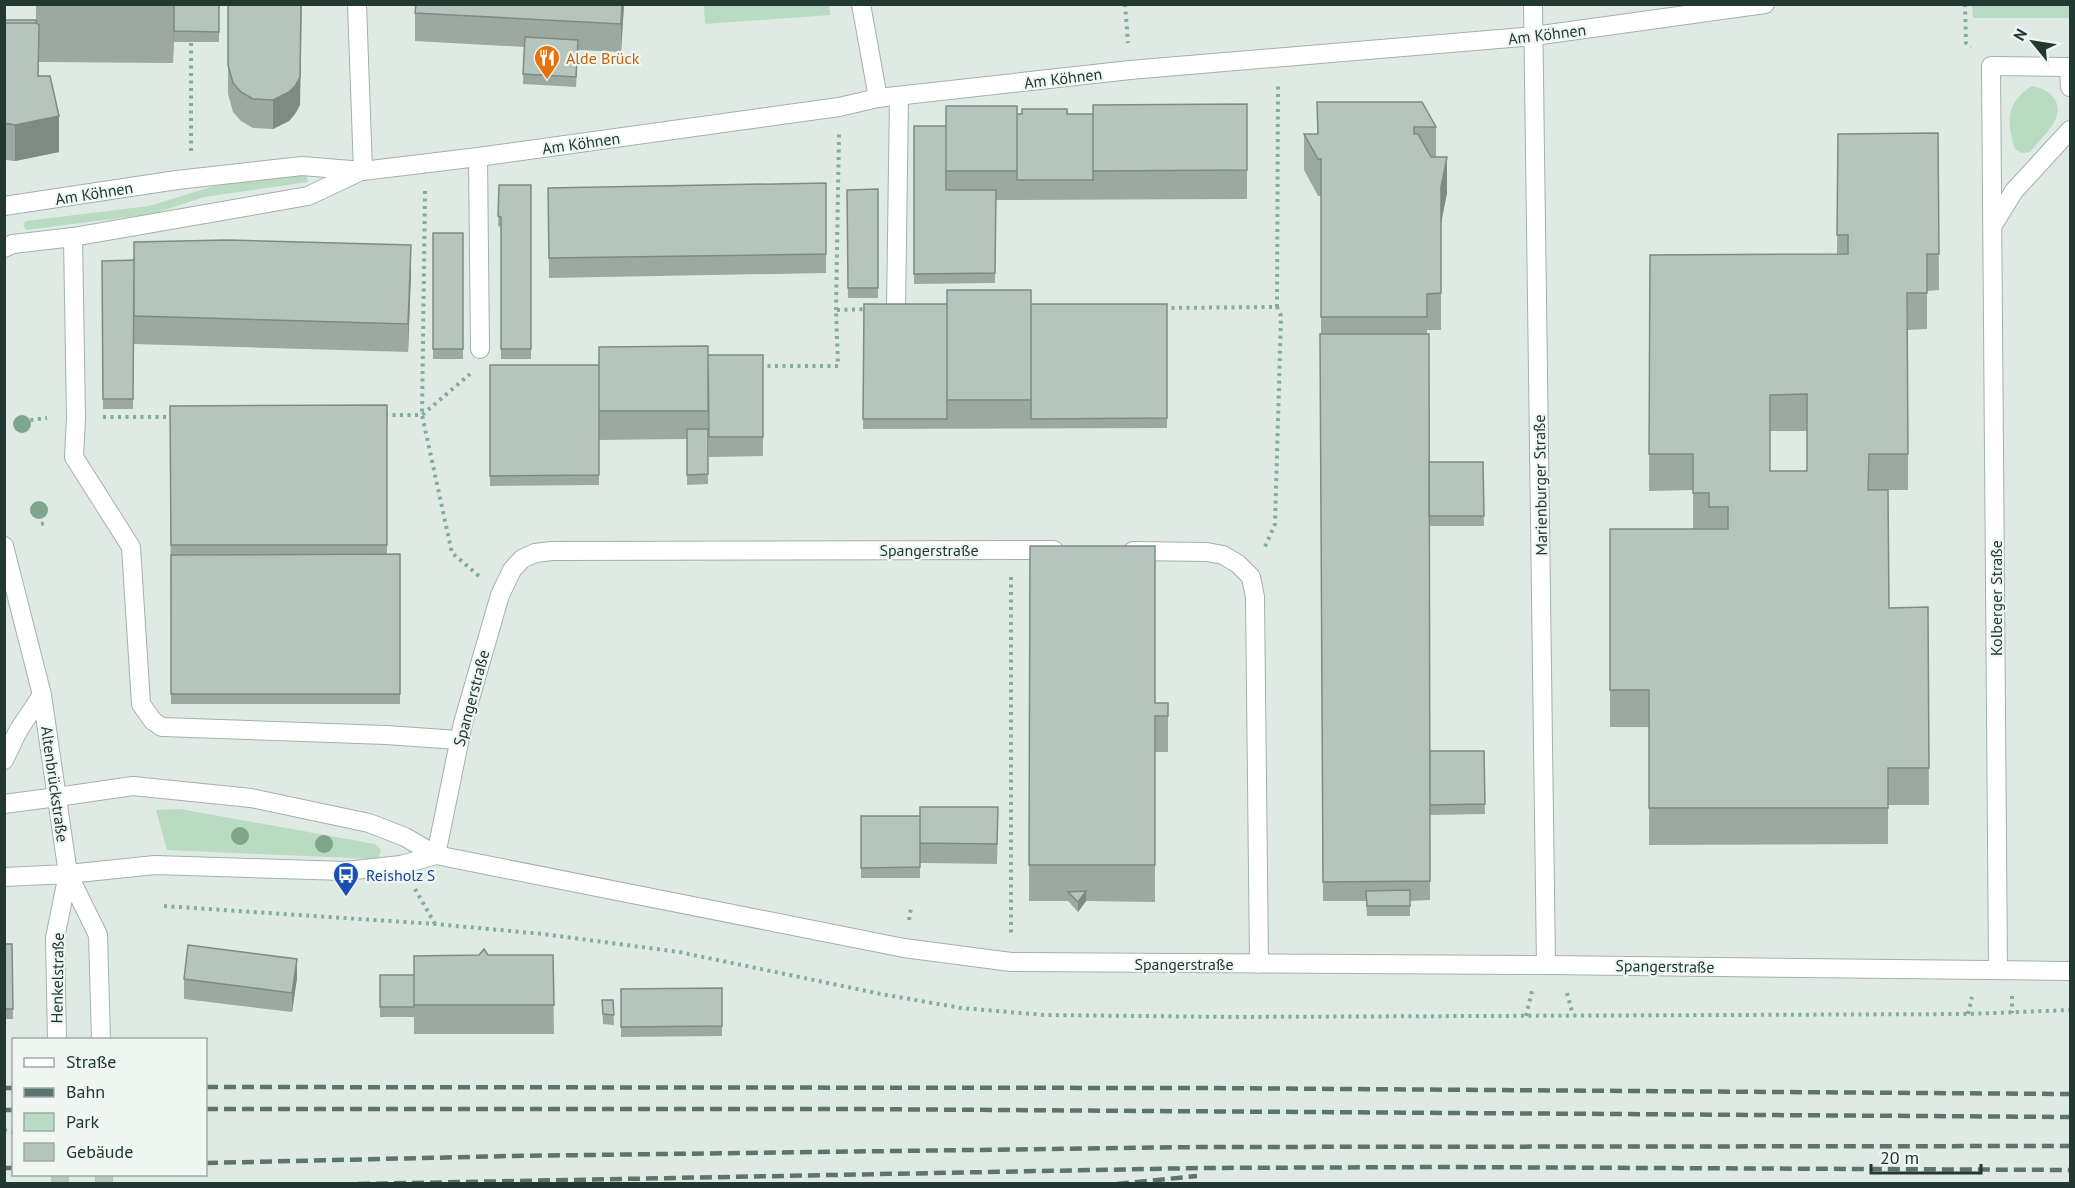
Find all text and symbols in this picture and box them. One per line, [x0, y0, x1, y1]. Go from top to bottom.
north arrow [2003, 12, 2063, 72]
street label: Am Köhnen [1507, 19, 1587, 49]
text: N [2009, 25, 2031, 44]
restaurant icon: Alde Brück [532, 43, 562, 81]
place label: Alde Brück [566, 48, 640, 68]
street label: Am Köhnen [1023, 63, 1103, 93]
street label: Am Köhnen [541, 128, 621, 158]
street label: Am Köhnen [54, 177, 134, 209]
street label: Marienburger Straße [1529, 414, 1551, 556]
street label: Spangerstraße [879, 540, 979, 560]
street label: Kolberger Straße [1986, 540, 2006, 656]
street label: Spangerstraße [449, 648, 493, 748]
street label: Altenbrückstraße [37, 725, 73, 843]
bus stop icon: Reisholz S [331, 860, 361, 898]
place label: Reisholz S [366, 865, 435, 885]
street label: Henkelstraße [46, 932, 68, 1024]
street label: Spangerstraße [1134, 954, 1234, 974]
street label: Spangerstraße [1615, 955, 1715, 977]
legend [12, 1038, 207, 1176]
text: Straße [66, 1050, 117, 1073]
text: Bahn [66, 1080, 105, 1103]
text: Park [66, 1110, 99, 1133]
scale bar [1871, 1137, 1980, 1175]
text: Gebäude [66, 1140, 133, 1163]
text: 20 m [1880, 1146, 1919, 1169]

